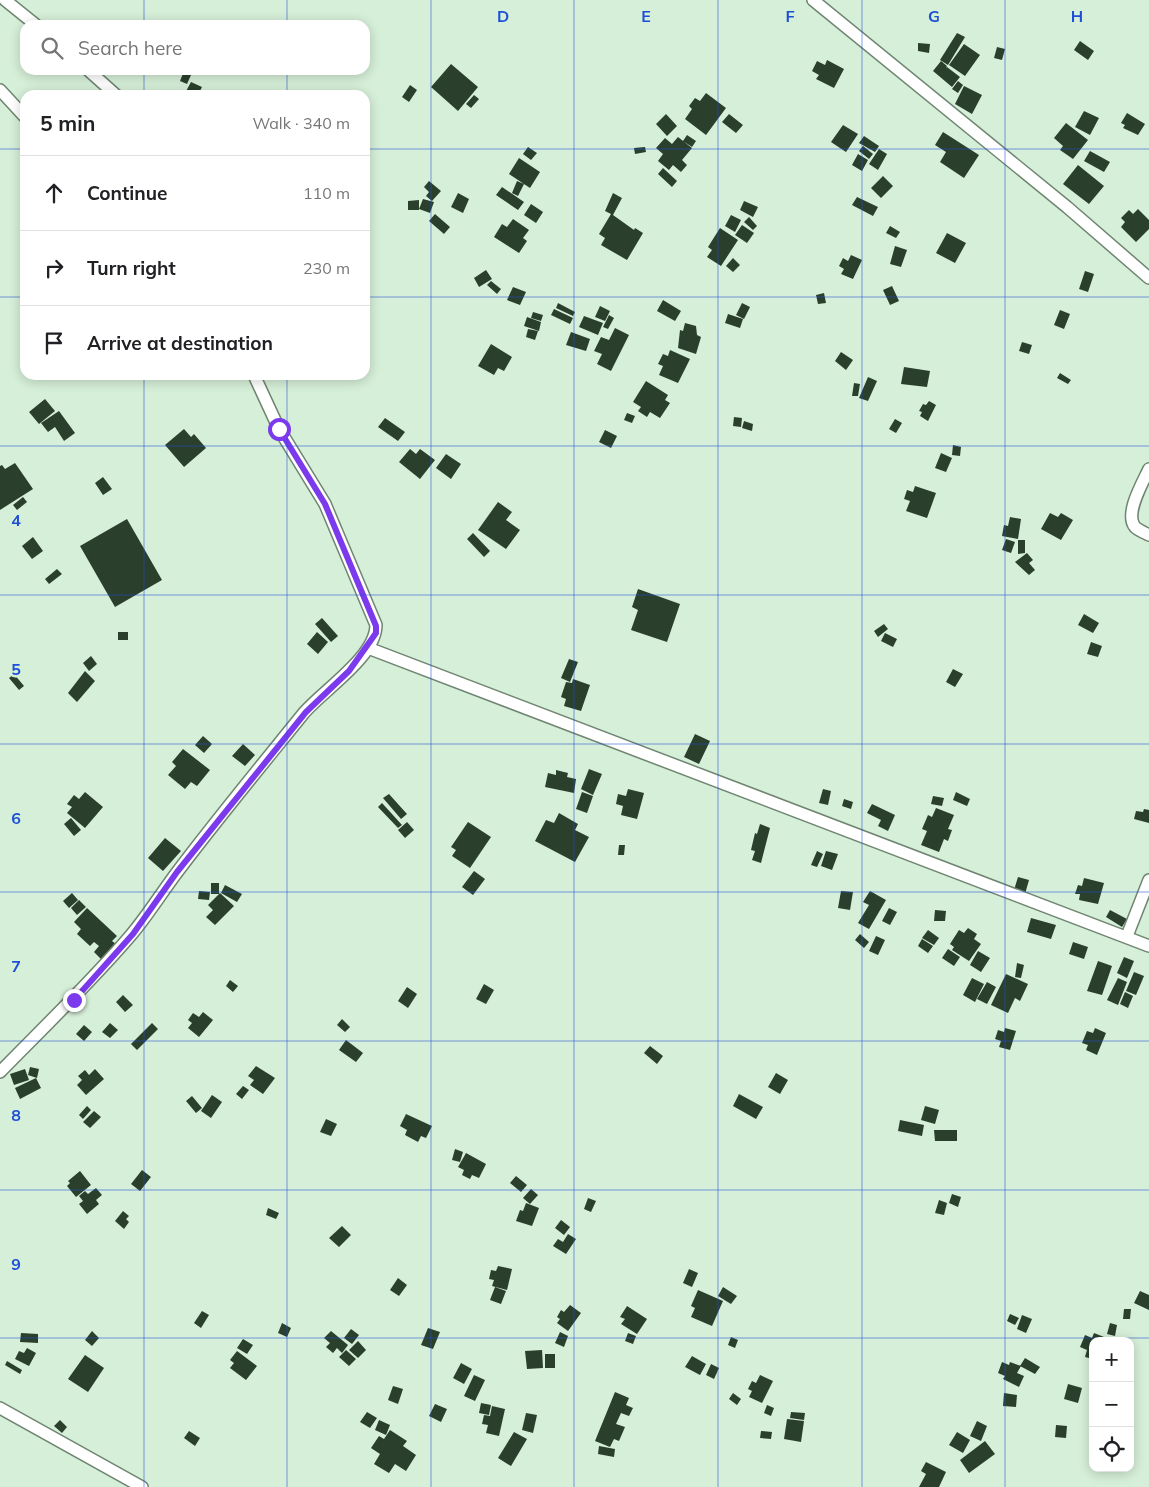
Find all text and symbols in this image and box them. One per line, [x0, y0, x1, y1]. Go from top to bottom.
text: D [497, 6, 509, 26]
text: E [641, 6, 651, 26]
text: F [785, 6, 795, 26]
text: G [928, 6, 940, 26]
text: H [1071, 6, 1083, 26]
search box [20, 20, 370, 75]
icon: search [38, 34, 66, 62]
text: Search here [78, 36, 182, 60]
text: 5 min [40, 110, 95, 136]
text: Walk · 340 m [252, 113, 350, 133]
icon: ahead [40, 179, 68, 207]
text: Continue [87, 181, 167, 205]
text: 110 m [303, 183, 350, 203]
icon: right [40, 254, 68, 282]
text: Turn right [87, 256, 176, 280]
text: 230 m [303, 258, 350, 278]
icon: arrive [40, 329, 68, 357]
text: Arrive at destination [87, 331, 273, 355]
route start [268, 418, 291, 441]
text: 4 [11, 510, 21, 530]
text: 5 [11, 659, 21, 679]
text: 6 [11, 808, 21, 828]
text: 7 [11, 956, 21, 976]
route end [63, 989, 86, 1012]
text: 8 [11, 1105, 21, 1125]
text: 9 [11, 1254, 21, 1274]
map controls [1089, 1337, 1134, 1472]
button: + [1089, 1337, 1134, 1382]
button: − [1089, 1382, 1134, 1427]
button: locate [1089, 1427, 1134, 1472]

